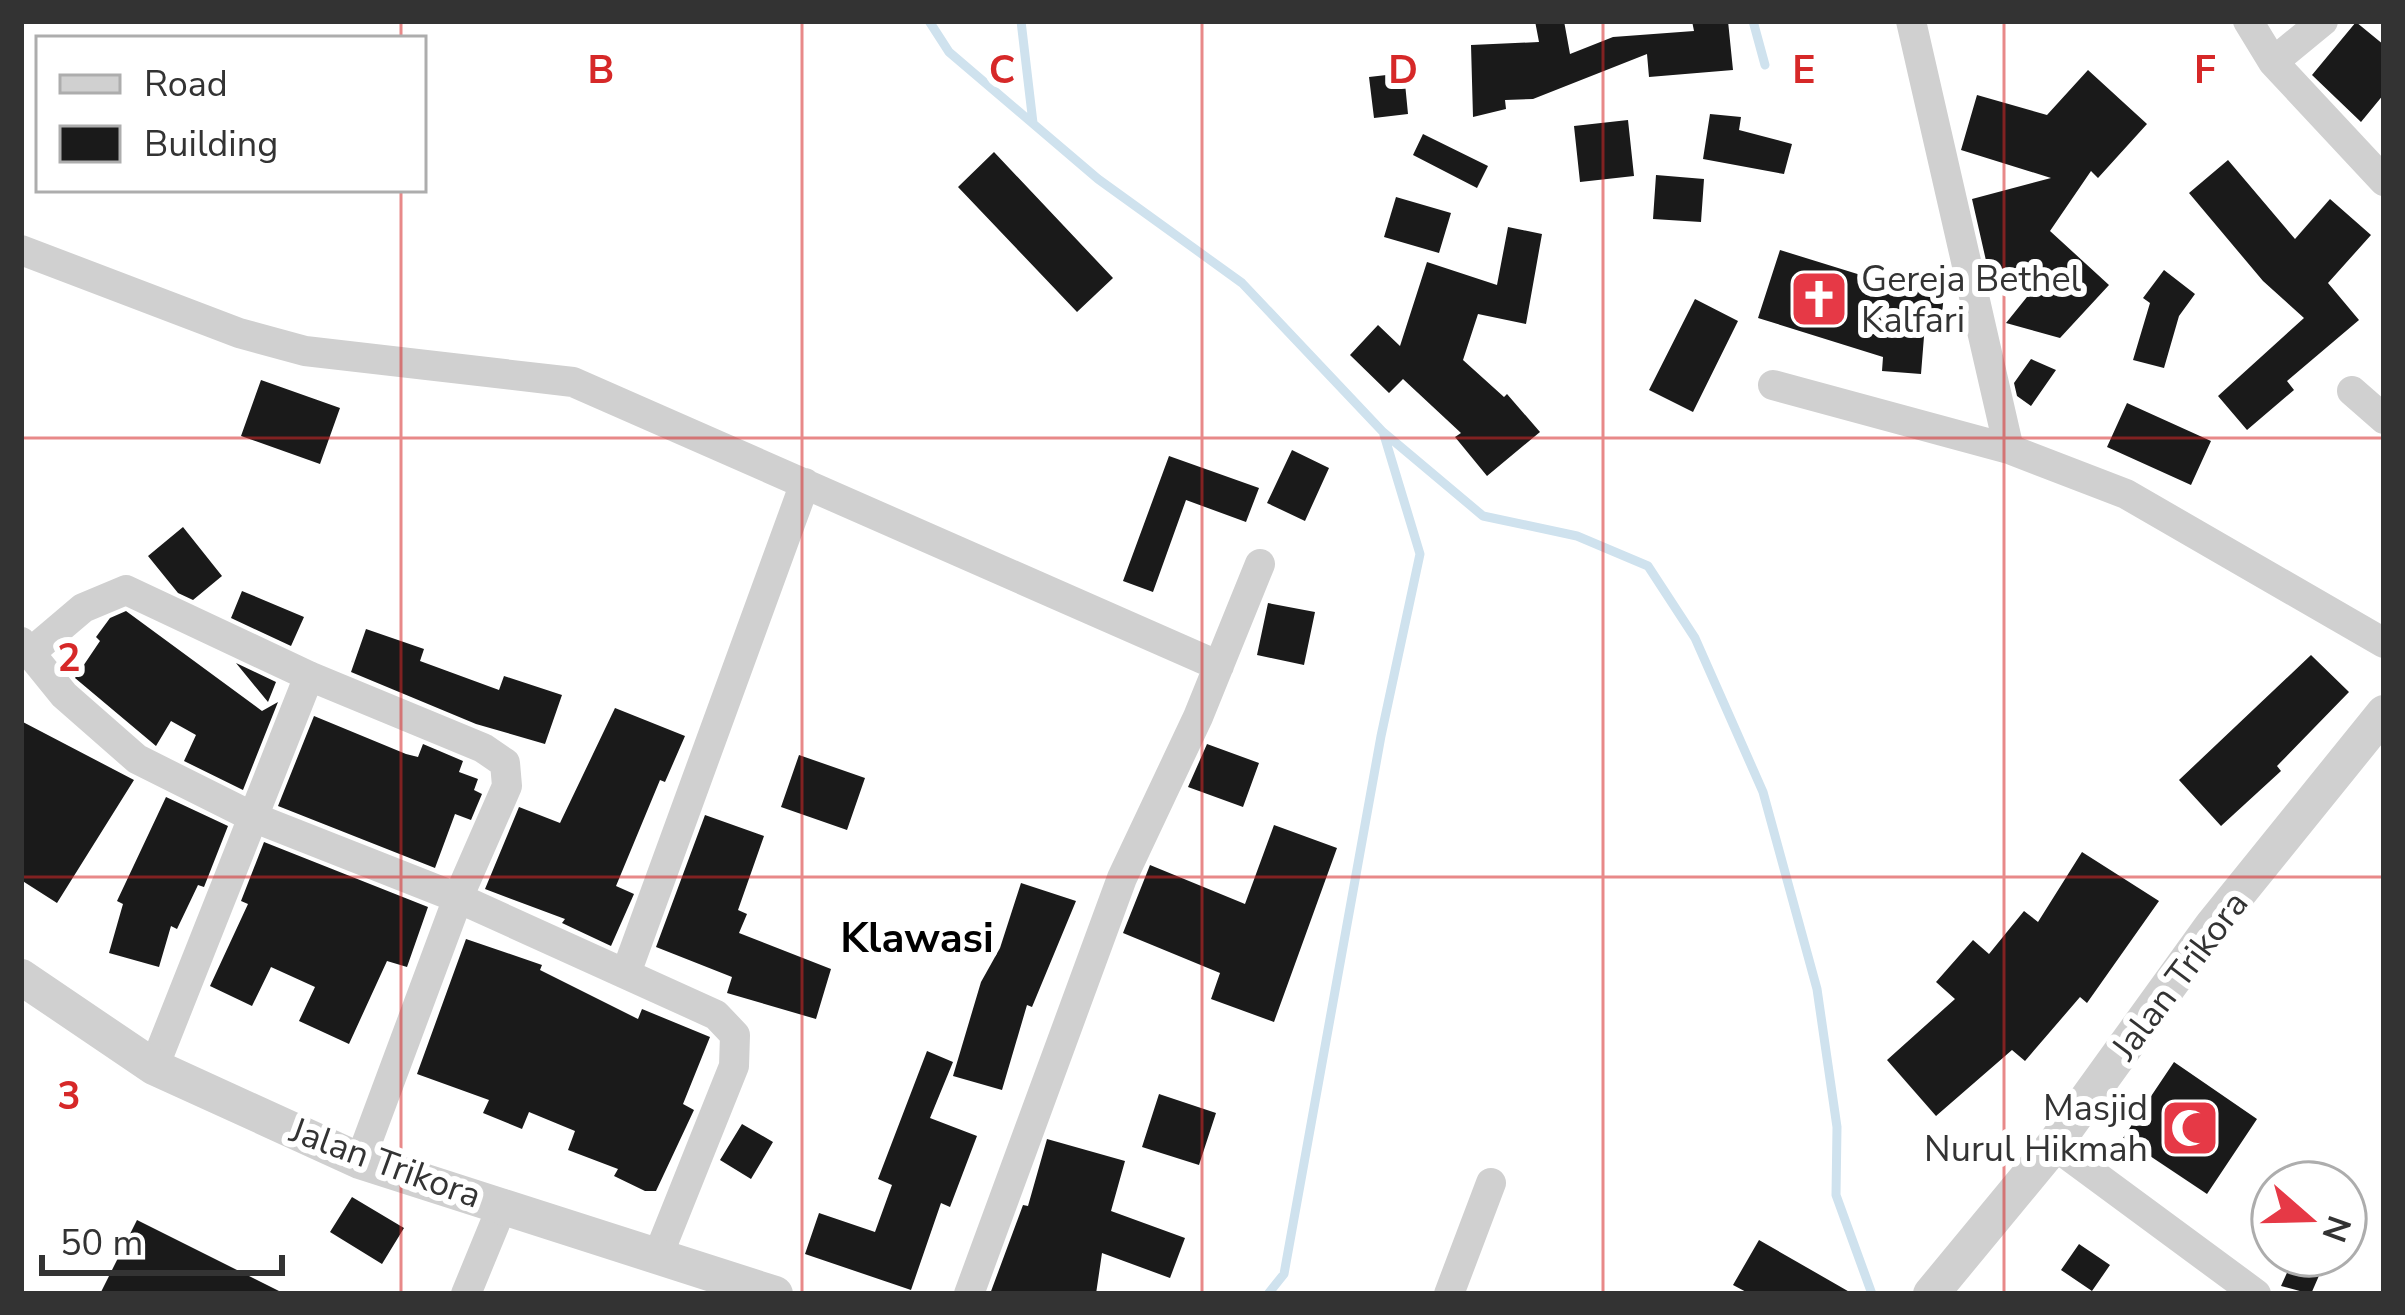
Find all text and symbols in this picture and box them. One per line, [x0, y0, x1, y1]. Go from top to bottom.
legend [36, 36, 426, 192]
text: B [588, 44, 614, 97]
text: C [989, 44, 1015, 97]
text: D [1388, 44, 1418, 97]
text: E [1792, 44, 1816, 97]
text: F [2194, 44, 2216, 97]
text: Road [144, 60, 228, 109]
text: Building [144, 120, 278, 169]
place label: Gereja Bethel Kalfari [1861, 255, 2082, 345]
church icon: Gereja Bethel Kalfari [1788, 268, 1850, 330]
text: 2 [57, 632, 81, 685]
street label: Jalan Trikora [2100, 881, 2260, 1071]
district label: Klawasi [840, 910, 994, 967]
text: 3 [57, 1070, 81, 1123]
place label: Masjid Nurul Hikmah [1924, 1084, 2148, 1174]
mosque icon: Masjid Nurul Hikmah [2159, 1097, 2221, 1159]
street label: Jalan Trikora [282, 1106, 488, 1221]
north arrow [2249, 1159, 2369, 1279]
scale bar [42, 1201, 282, 1275]
text: N [2310, 1209, 2361, 1248]
text: 50 m [60, 1219, 143, 1268]

